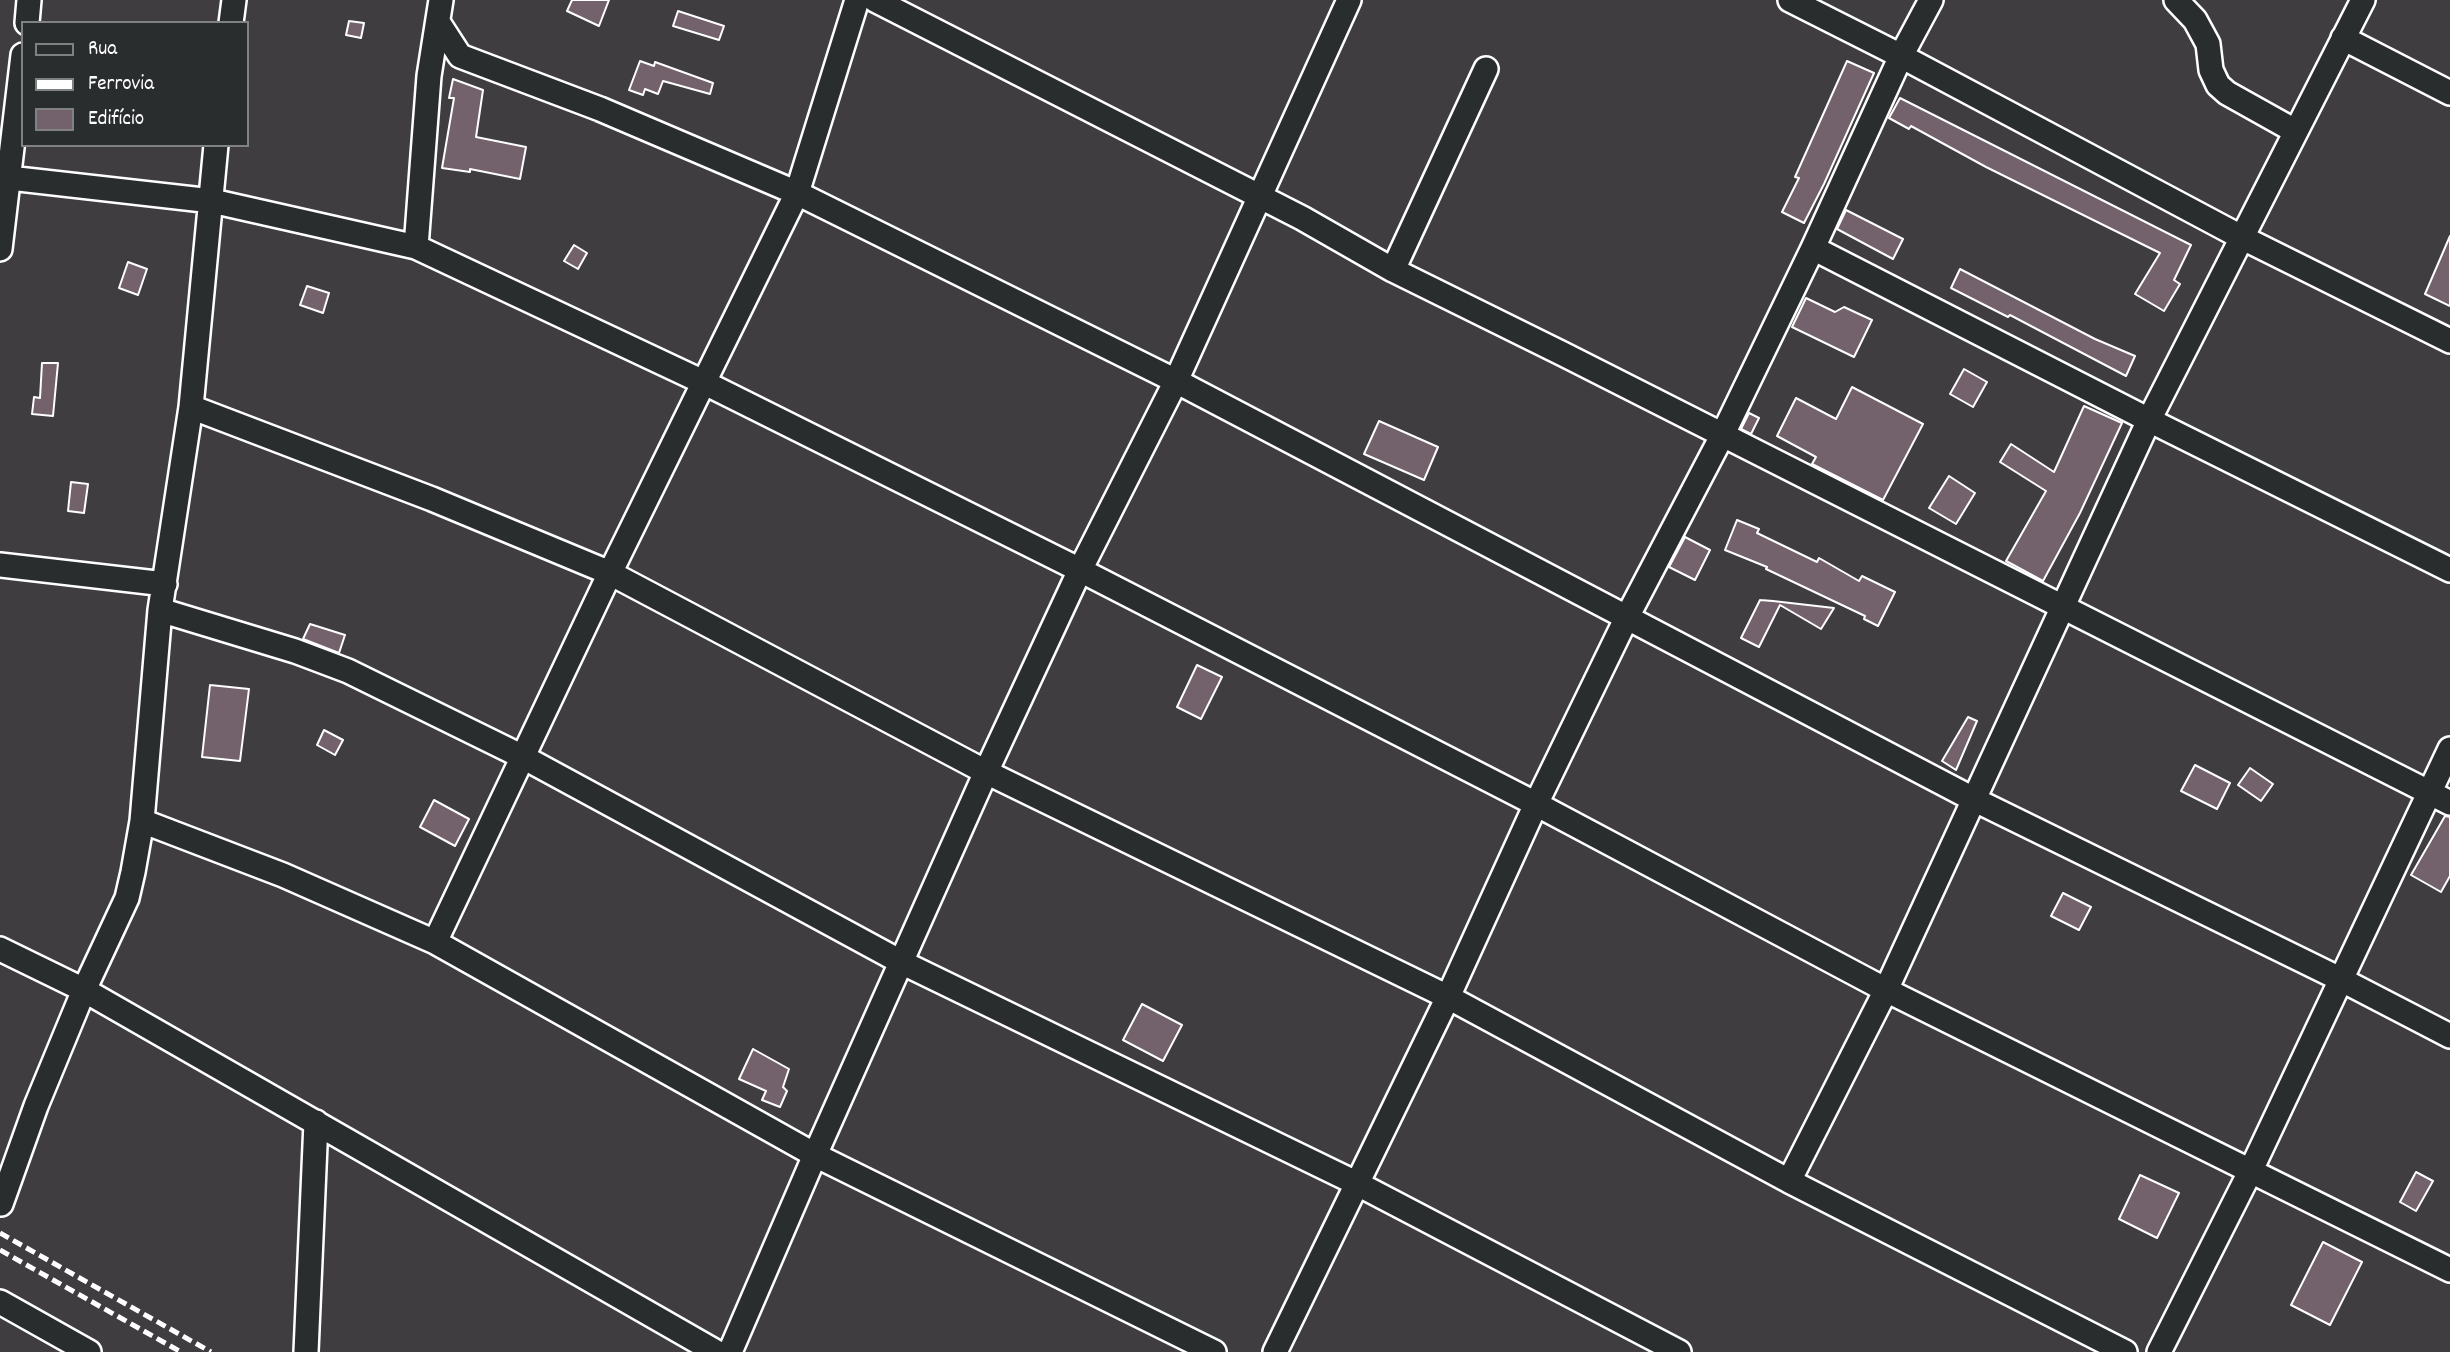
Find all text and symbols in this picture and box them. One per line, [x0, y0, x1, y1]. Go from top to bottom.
legend [21, 21, 248, 147]
text: Rua [88, 35, 117, 65]
text: Ferrovia [88, 70, 154, 100]
text: Edifício [88, 105, 144, 135]

